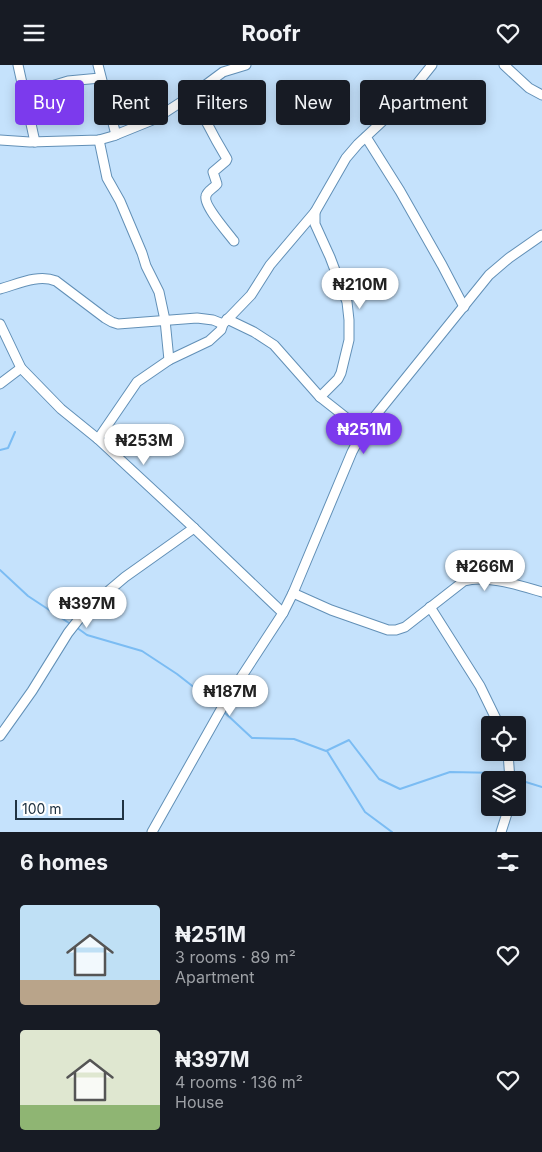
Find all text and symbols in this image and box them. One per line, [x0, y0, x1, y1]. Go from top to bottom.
icon: menu [20, 19, 48, 47]
icon: heart [494, 19, 522, 47]
text: Roofr [242, 20, 300, 46]
chip: Buy [15, 80, 84, 125]
chip: Rent [94, 80, 168, 125]
chip: Filters [178, 80, 266, 125]
chip: New [276, 80, 350, 125]
chip: Apartment [360, 80, 486, 125]
pin: ₦210M [325, 267, 395, 310]
text: ₦210M [333, 274, 387, 294]
pin: ₦251M [329, 413, 399, 455]
text: ₦251M [337, 419, 391, 439]
pin: ₦253M [109, 423, 179, 466]
text: ₦253M [115, 430, 173, 450]
pin: ₦266M [450, 549, 520, 592]
text: ₦266M [456, 556, 514, 576]
pin: ₦397M [52, 587, 122, 629]
text: ₦397M [59, 593, 115, 613]
pin: ₦187M [195, 675, 265, 717]
text: ₦187M [203, 681, 257, 701]
map controls [481, 716, 526, 816]
button: locate [481, 716, 526, 761]
button: layers [481, 771, 526, 816]
scale bar [15, 797, 124, 820]
text: 100 m [22, 800, 62, 817]
icon: filters [494, 848, 522, 876]
text: 6 homes [20, 850, 108, 875]
text: ₦251M [175, 922, 246, 947]
icon: home [60, 925, 120, 985]
icon: heart [494, 941, 522, 969]
text: 3 rooms · 89 m² [175, 947, 296, 967]
text: Apartment [175, 967, 255, 987]
text: ₦397M [175, 1047, 249, 1072]
icon: home [60, 1050, 120, 1110]
icon: heart [494, 1066, 522, 1094]
text: 4 rooms · 136 m² [175, 1072, 303, 1092]
text: House [175, 1092, 224, 1112]

